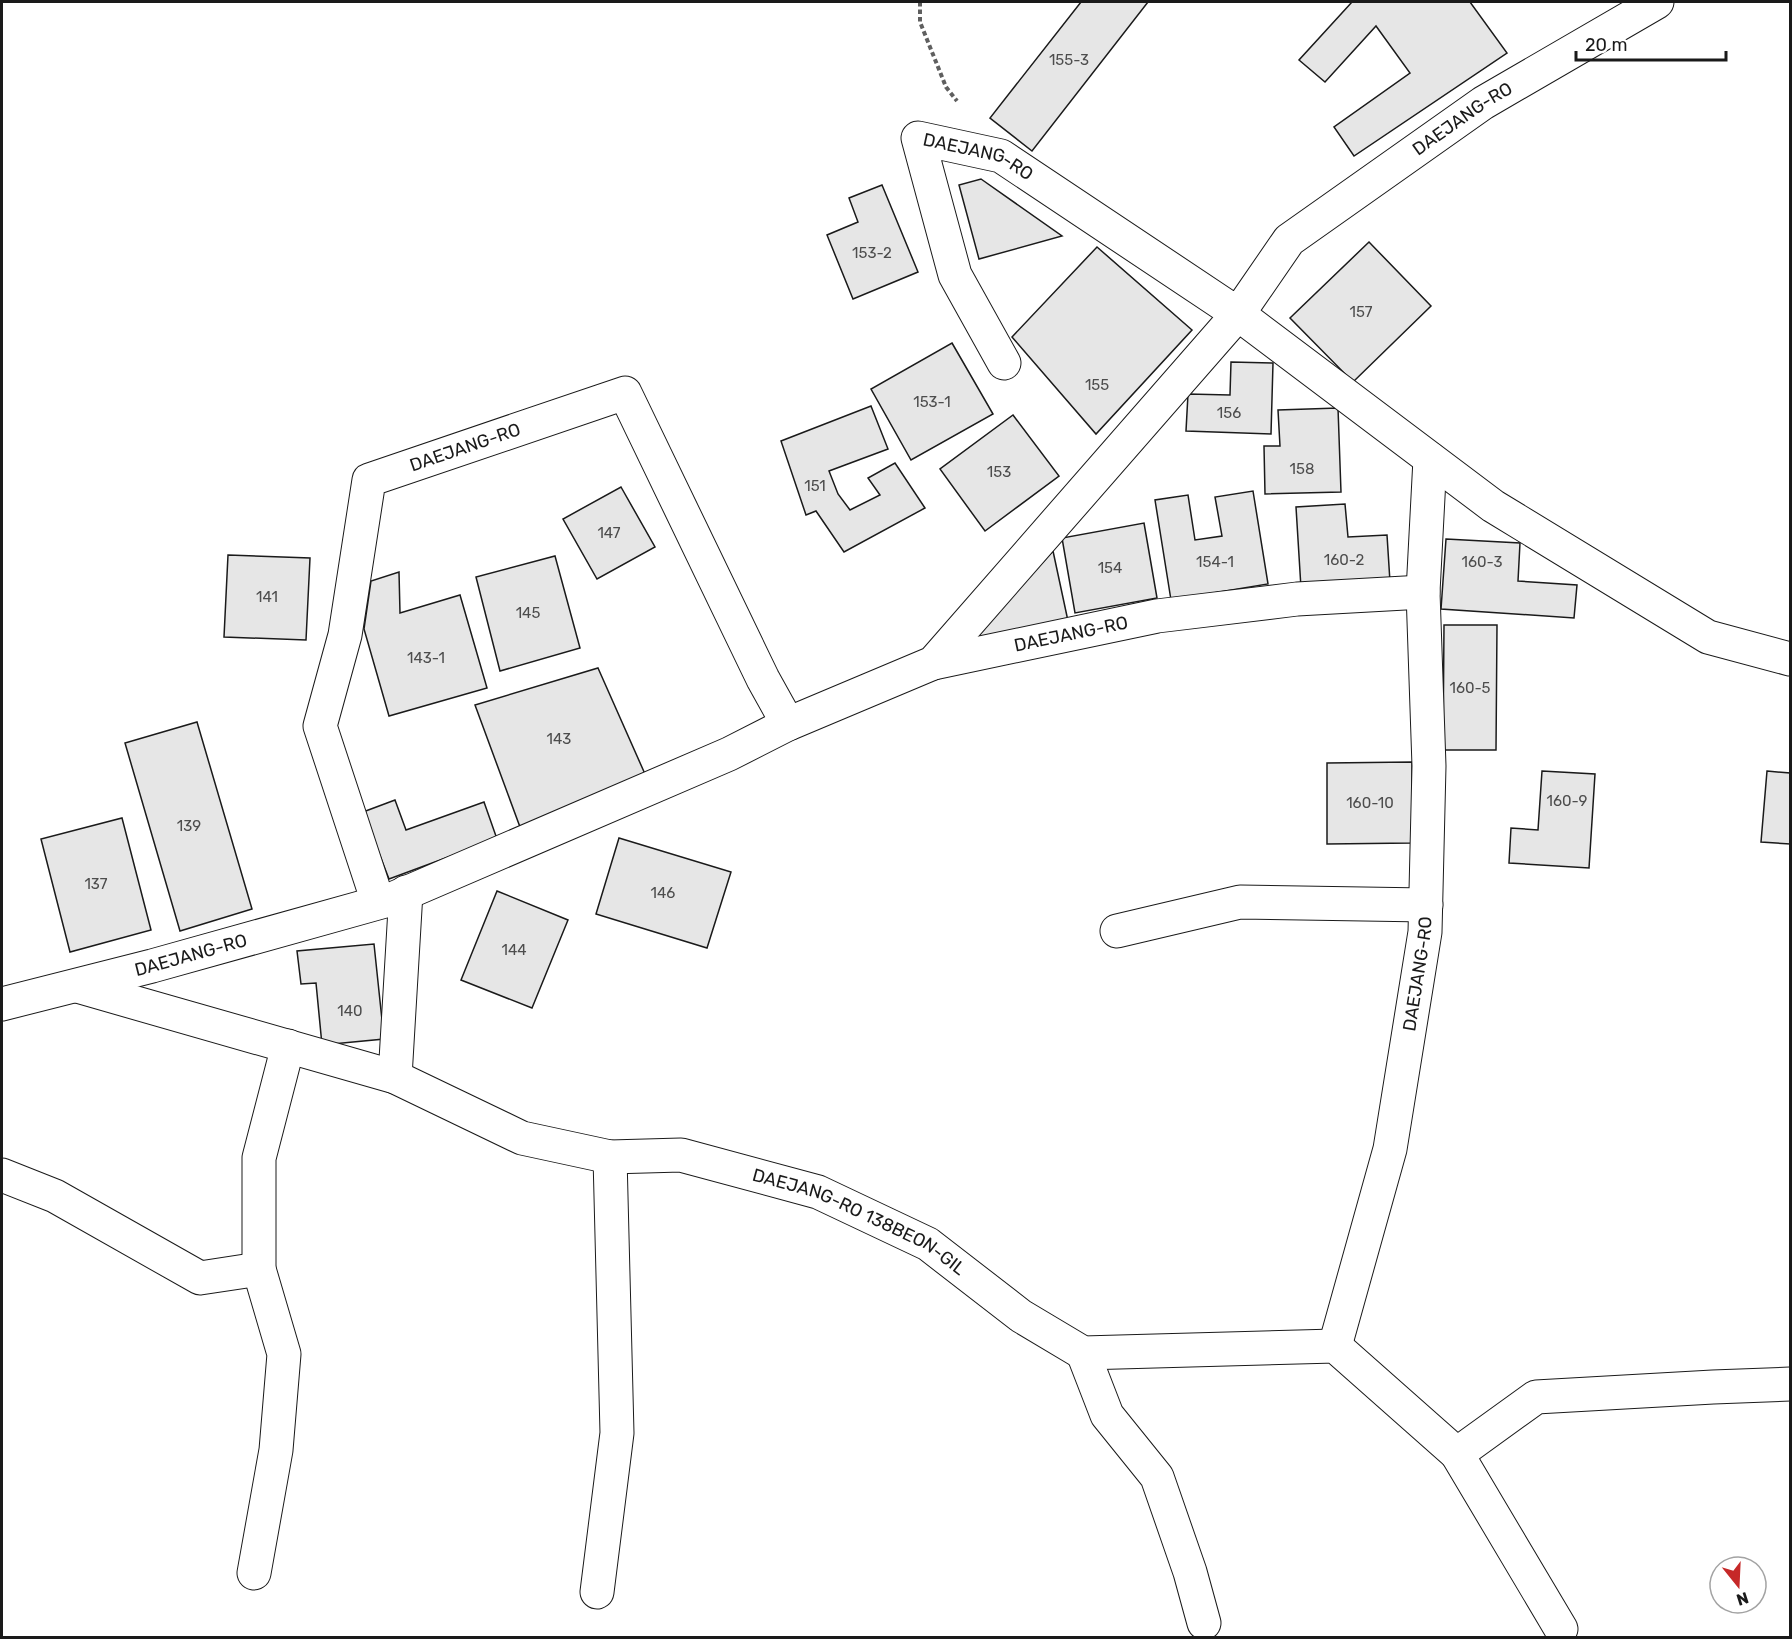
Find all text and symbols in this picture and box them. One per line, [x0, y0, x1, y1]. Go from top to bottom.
scale bar [1576, 24, 1726, 62]
text: 20 m [1585, 34, 1627, 56]
house number: 155-3 [1049, 51, 1089, 69]
street label: DAEJANG-RO [1408, 77, 1516, 160]
street label: DAEJANG-RO [921, 128, 1037, 185]
house number: 153-2 [852, 244, 892, 262]
house number: 157 [1349, 303, 1373, 321]
house number: 155 [1085, 376, 1109, 394]
house number: 153-1 [913, 393, 951, 411]
house number: 156 [1217, 404, 1241, 422]
street label: DAEJANG-RO [407, 418, 523, 476]
house number: 158 [1290, 460, 1314, 478]
house number: 153 [987, 463, 1011, 481]
house number: 151 [804, 477, 826, 495]
house number: 147 [597, 524, 621, 542]
house number: 160-2 [1324, 551, 1364, 569]
house number: 154-1 [1196, 553, 1234, 571]
house number: 160-3 [1462, 553, 1502, 571]
house number: 154 [1098, 559, 1122, 577]
house number: 141 [256, 588, 278, 606]
house number: 145 [516, 604, 540, 622]
street label: DAEJANG-RO [1012, 611, 1130, 657]
house number: 143-1 [407, 649, 445, 667]
house number: 160-5 [1449, 679, 1491, 697]
house number: 143 [547, 730, 571, 748]
house number: 160-9 [1547, 792, 1588, 810]
house number: 160-10 [1346, 794, 1394, 812]
house number: 139 [177, 817, 201, 835]
house number: 137 [84, 875, 108, 893]
house number: 146 [651, 884, 675, 902]
street label: DAEJANG-RO [1398, 916, 1436, 1033]
street label: DAEJANG-RO [132, 929, 249, 981]
house number: 144 [501, 941, 527, 959]
house number: 140 [337, 1002, 363, 1020]
street label: DAEJANG-RO 138BEON-GIL [750, 1164, 970, 1280]
north arrow [1708, 1555, 1768, 1615]
text: N [1734, 1588, 1751, 1610]

